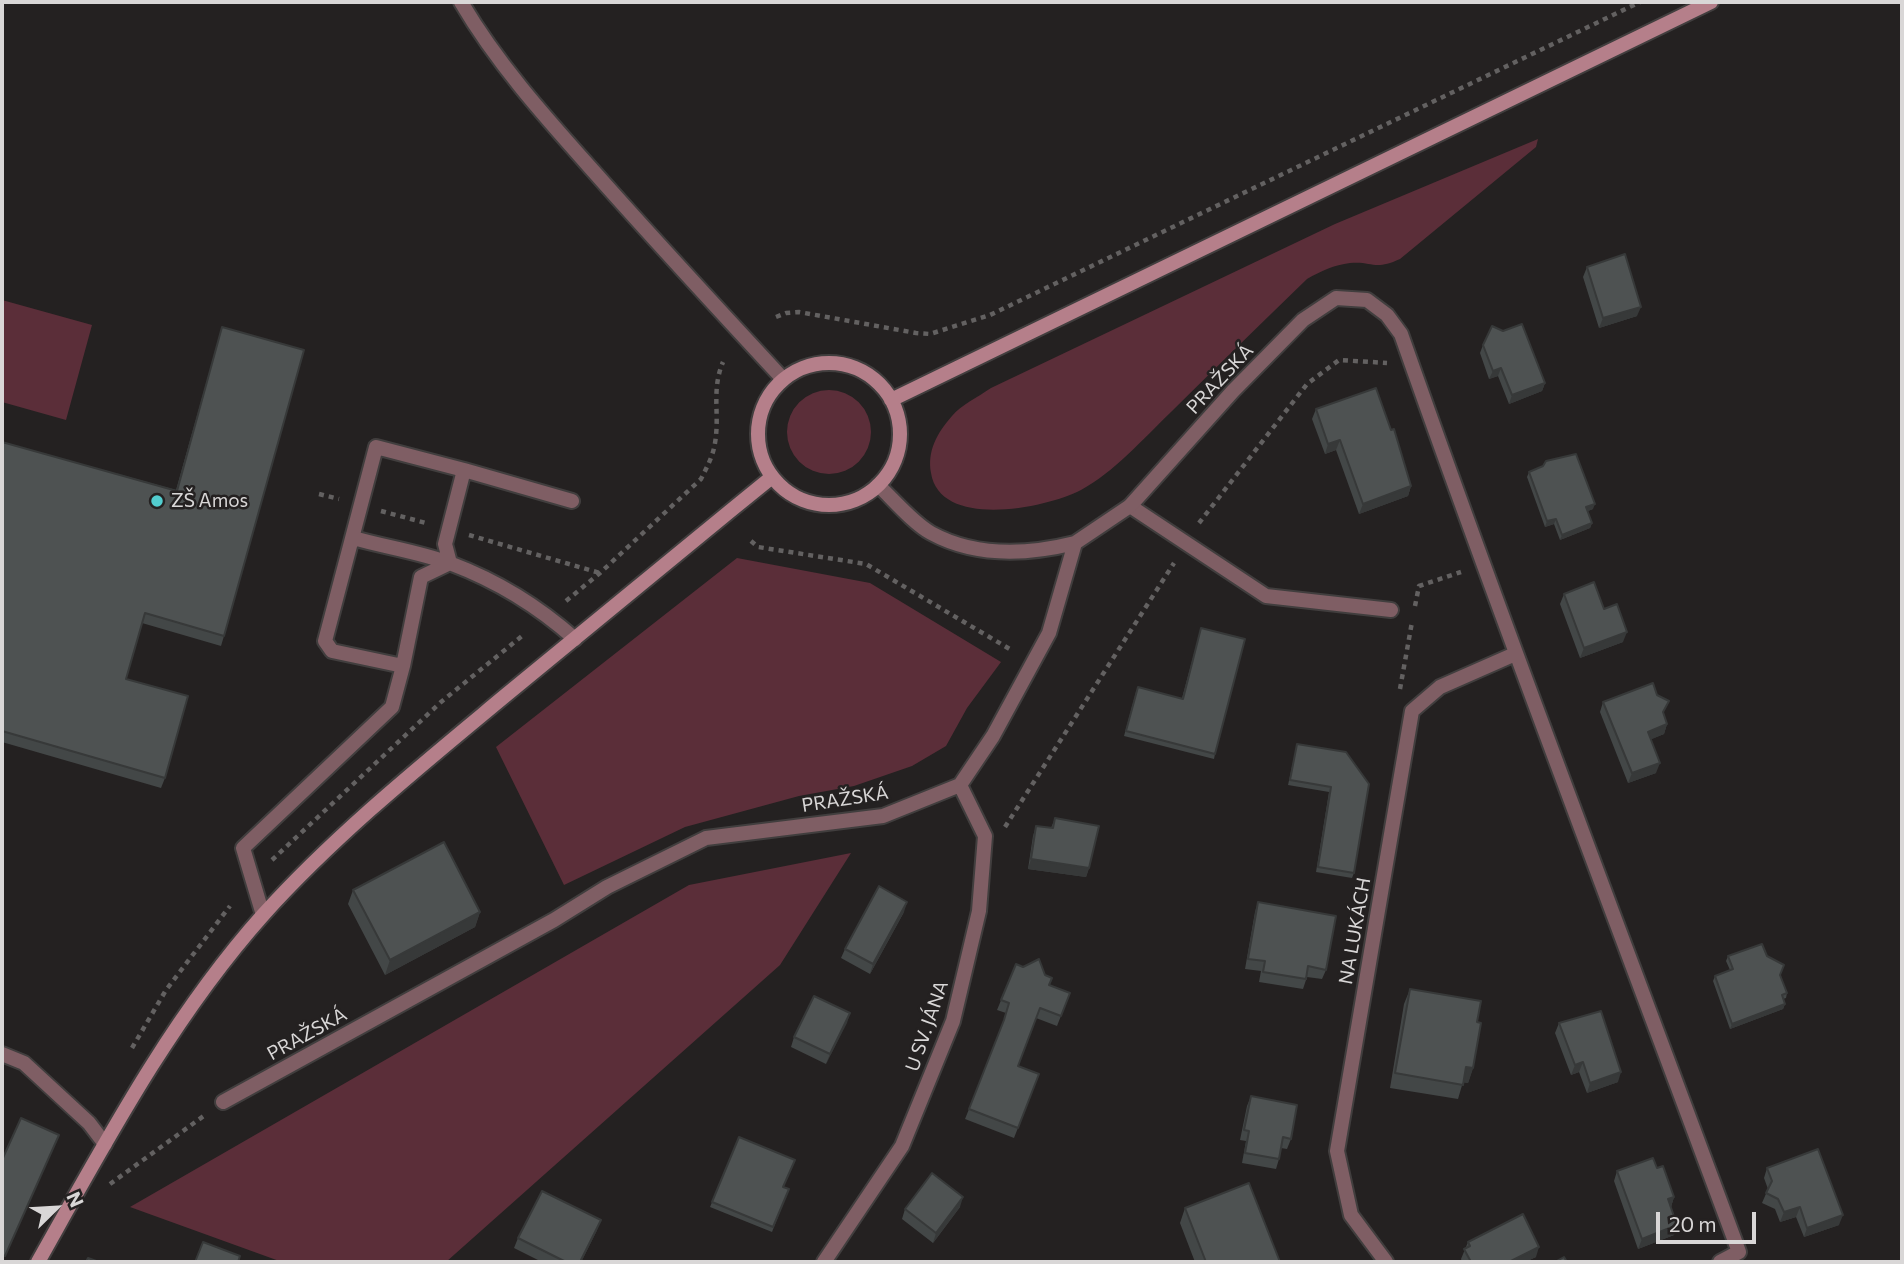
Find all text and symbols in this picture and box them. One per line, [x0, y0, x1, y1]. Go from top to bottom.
street label: PRAŽSKÁ [1182, 339, 1258, 419]
place label: ZŠ Amos [171, 490, 248, 512]
marker: ZŠ Amos [149, 493, 165, 509]
street label: PRAŽSKÁ [800, 781, 890, 817]
street label: NA LUKÁCH [1334, 876, 1376, 986]
street label: U SV. JÁNA [901, 978, 953, 1074]
street label: PRAŽSKÁ [263, 1003, 351, 1065]
north arrow [21, 1173, 91, 1243]
text: N [62, 1188, 89, 1210]
scale bar [1659, 1198, 1759, 1242]
text: 20 m [1669, 1211, 1717, 1236]

